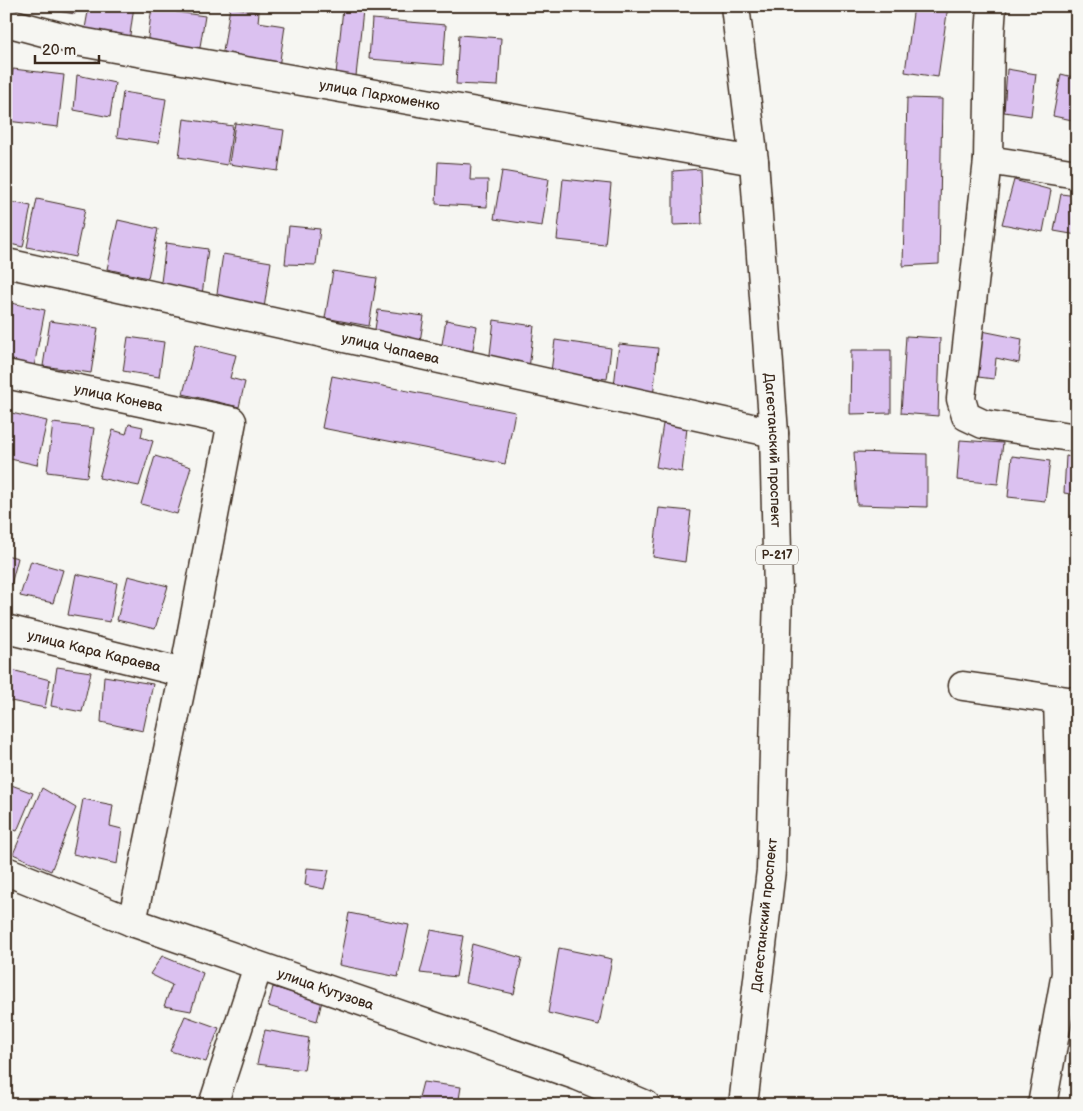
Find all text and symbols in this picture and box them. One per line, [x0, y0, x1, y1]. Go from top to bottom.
scale bar [35, 32, 99, 64]
text: 20 m [42, 41, 76, 60]
street label: улица Пархоменко [318, 76, 441, 114]
street label: улица Чапаева [340, 330, 442, 368]
street label: Дагестанский проспект [761, 372, 784, 528]
street label: улица Конева [73, 380, 165, 416]
road number: Р-217 [756, 546, 798, 564]
street label: улица Кара Караева [26, 627, 163, 676]
street label: Дагестанский проспект [748, 837, 781, 993]
street label: улица Кутузова [275, 965, 377, 1014]

